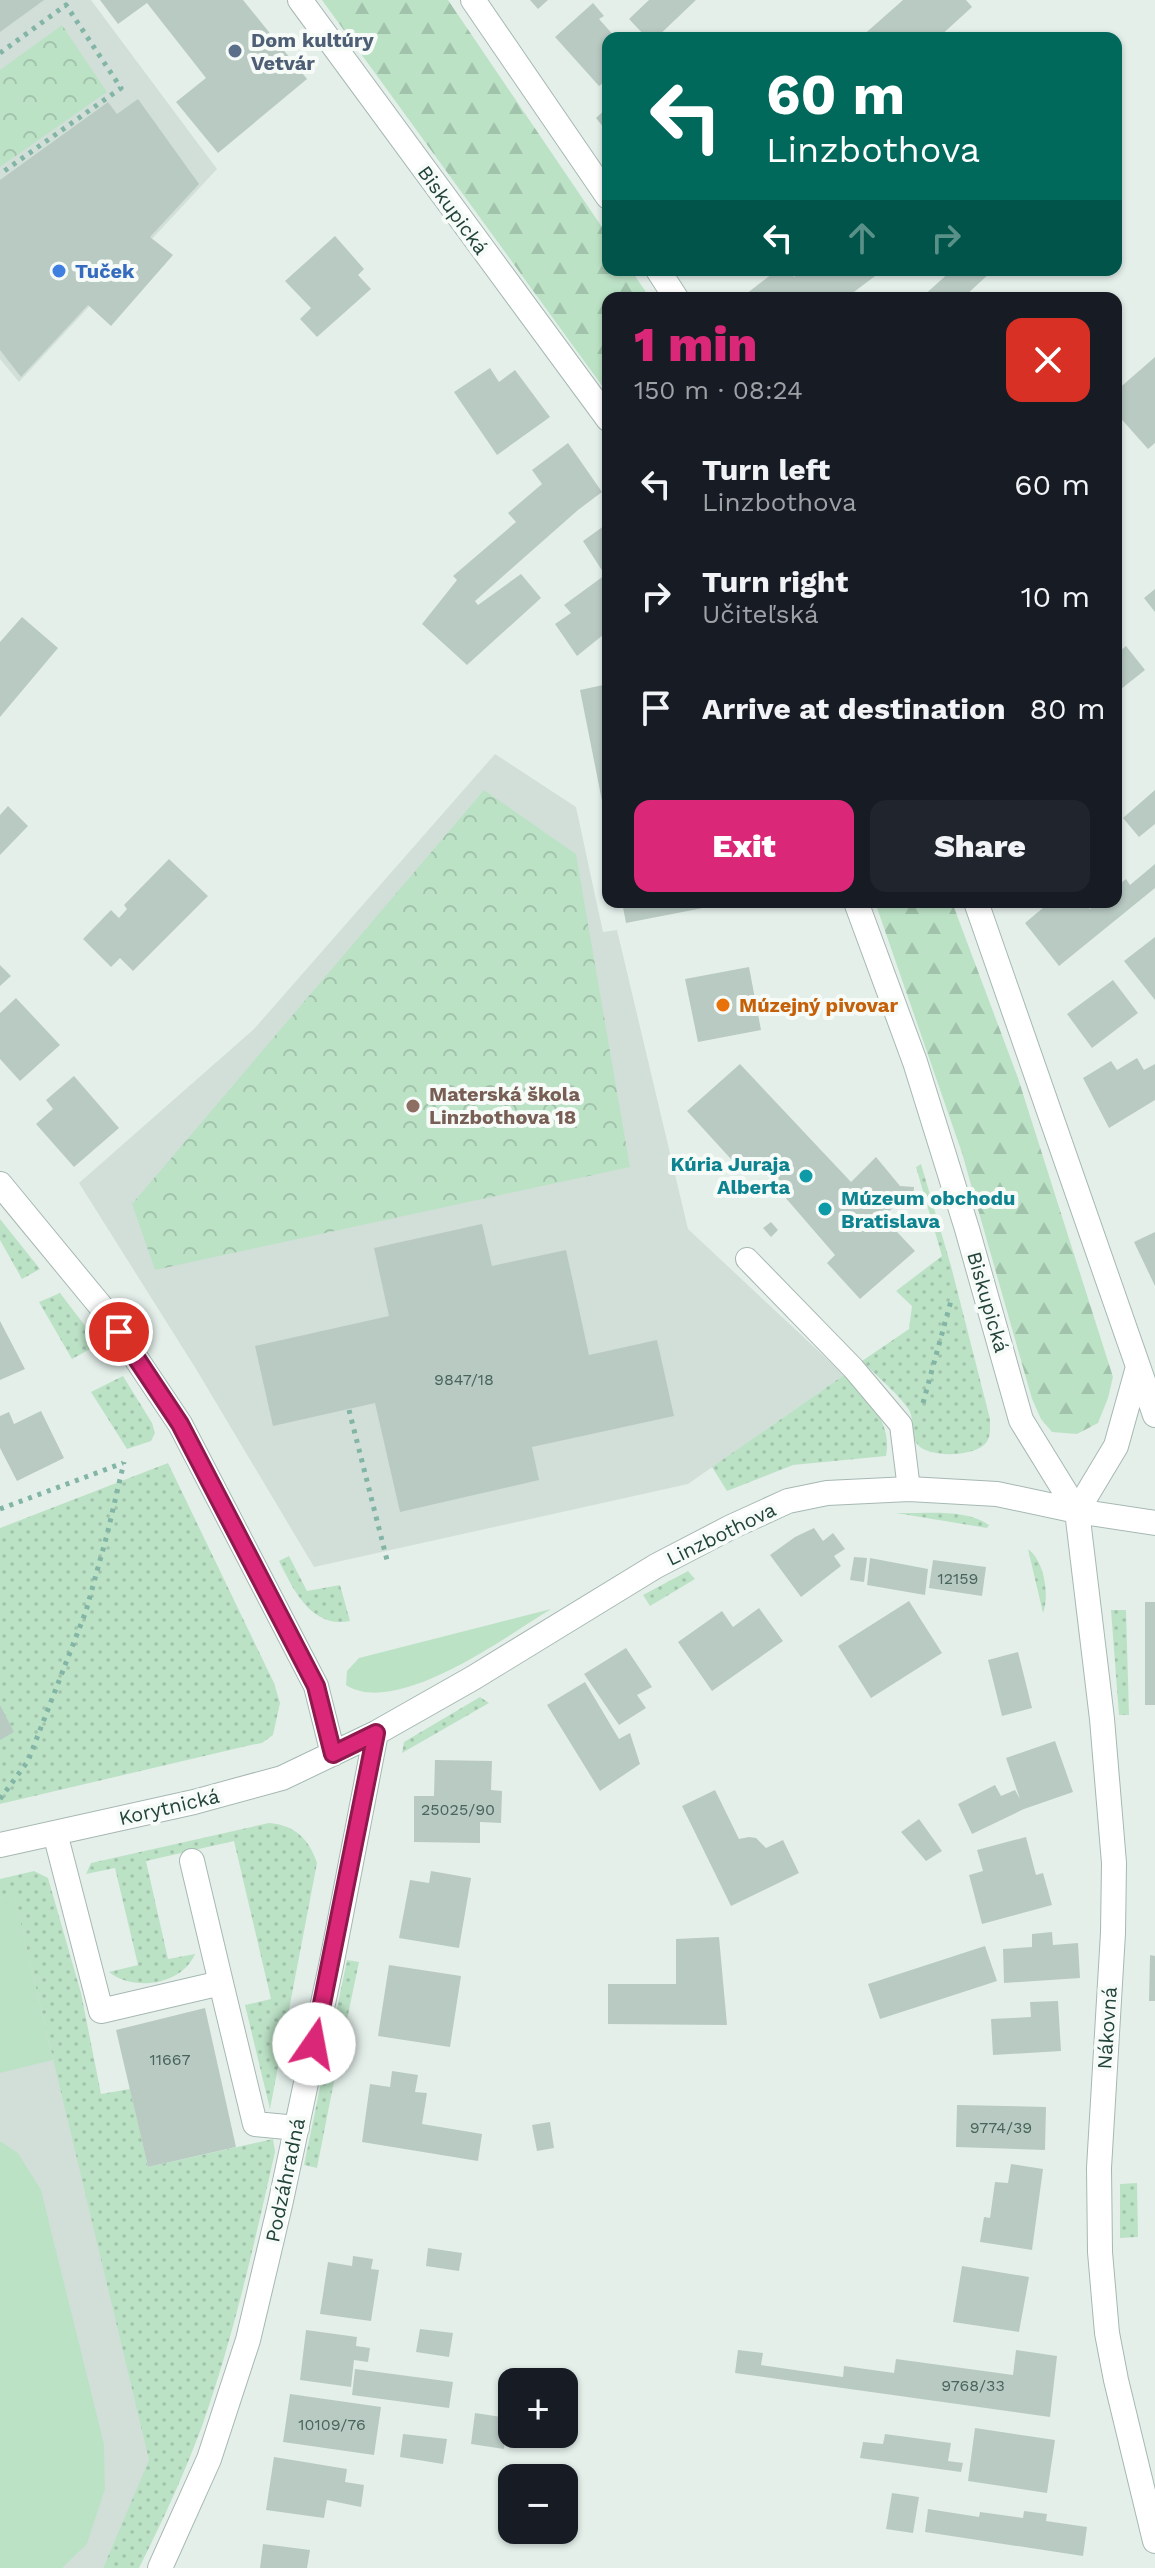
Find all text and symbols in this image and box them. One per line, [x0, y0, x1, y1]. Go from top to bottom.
place label: Dom kultúry Vetvár [251, 28, 374, 75]
marker: Dom kultúry Vetvár [226, 42, 244, 60]
text: 60 m [766, 62, 905, 128]
icon: left [634, 64, 738, 168]
text: Linzbothova [766, 129, 980, 171]
street label: Biskupická [413, 161, 493, 259]
icon: left [756, 216, 800, 260]
icon: ahead [840, 216, 884, 260]
icon: right [924, 216, 968, 260]
place label: Tuček [75, 259, 135, 283]
marker: Tuček [50, 262, 68, 280]
text: 1 min [634, 316, 757, 373]
button: close [1006, 318, 1090, 402]
text: 150 m · 08:24 [634, 375, 803, 405]
text: Turn left [702, 452, 830, 487]
icon: left [634, 462, 678, 506]
text: 60 m [1014, 467, 1090, 502]
text: Linzbothova [702, 487, 857, 517]
text: Turn right [702, 564, 848, 599]
icon: right [634, 574, 678, 618]
text: 10 m [1021, 579, 1090, 614]
text: Učiteľská [702, 599, 819, 629]
icon: arrive [634, 686, 678, 730]
text: Arrive at destination [702, 691, 1006, 726]
text: 80 m [1030, 691, 1106, 726]
button: Exit [634, 800, 854, 892]
button: Share [870, 800, 1090, 892]
place label: Múzejný pivovar [739, 993, 898, 1017]
marker: Múzejný pivovar [714, 996, 732, 1014]
place label: Materská škola Linzbothova 18 [429, 1082, 580, 1129]
marker: Materská škola Linzbothova 18 [404, 1097, 422, 1115]
place label: Kúria Juraja Alberta [671, 1152, 790, 1199]
marker: Kúria Juraja Alberta [797, 1167, 815, 1185]
place label: Múzeum obchodu Bratislava [841, 1186, 1015, 1233]
marker: Múzeum obchodu Bratislava [816, 1200, 834, 1218]
street label: Biskupická [962, 1249, 1014, 1355]
pin [85, 1298, 153, 1366]
icon: arrive [97, 1310, 141, 1354]
house number: 9847/18 [434, 1370, 494, 1389]
street label: Linzbothova [662, 1497, 780, 1571]
house number: 12159 [938, 1569, 979, 1588]
street label: Korytnická [116, 1784, 222, 1830]
house number: 25025/90 [421, 1800, 495, 1819]
street label: Nákovná [1092, 1986, 1122, 2070]
position arrow [272, 2002, 356, 2086]
house number: 11667 [150, 2050, 190, 2069]
street label: Podzáhradná [260, 2116, 310, 2244]
house number: 9774/39 [970, 2118, 1032, 2137]
map controls [498, 2368, 578, 2544]
button: + [498, 2368, 578, 2448]
house number: 9768/33 [941, 2376, 1005, 2395]
house number: 10109/76 [298, 2415, 366, 2434]
button: − [498, 2464, 578, 2544]

